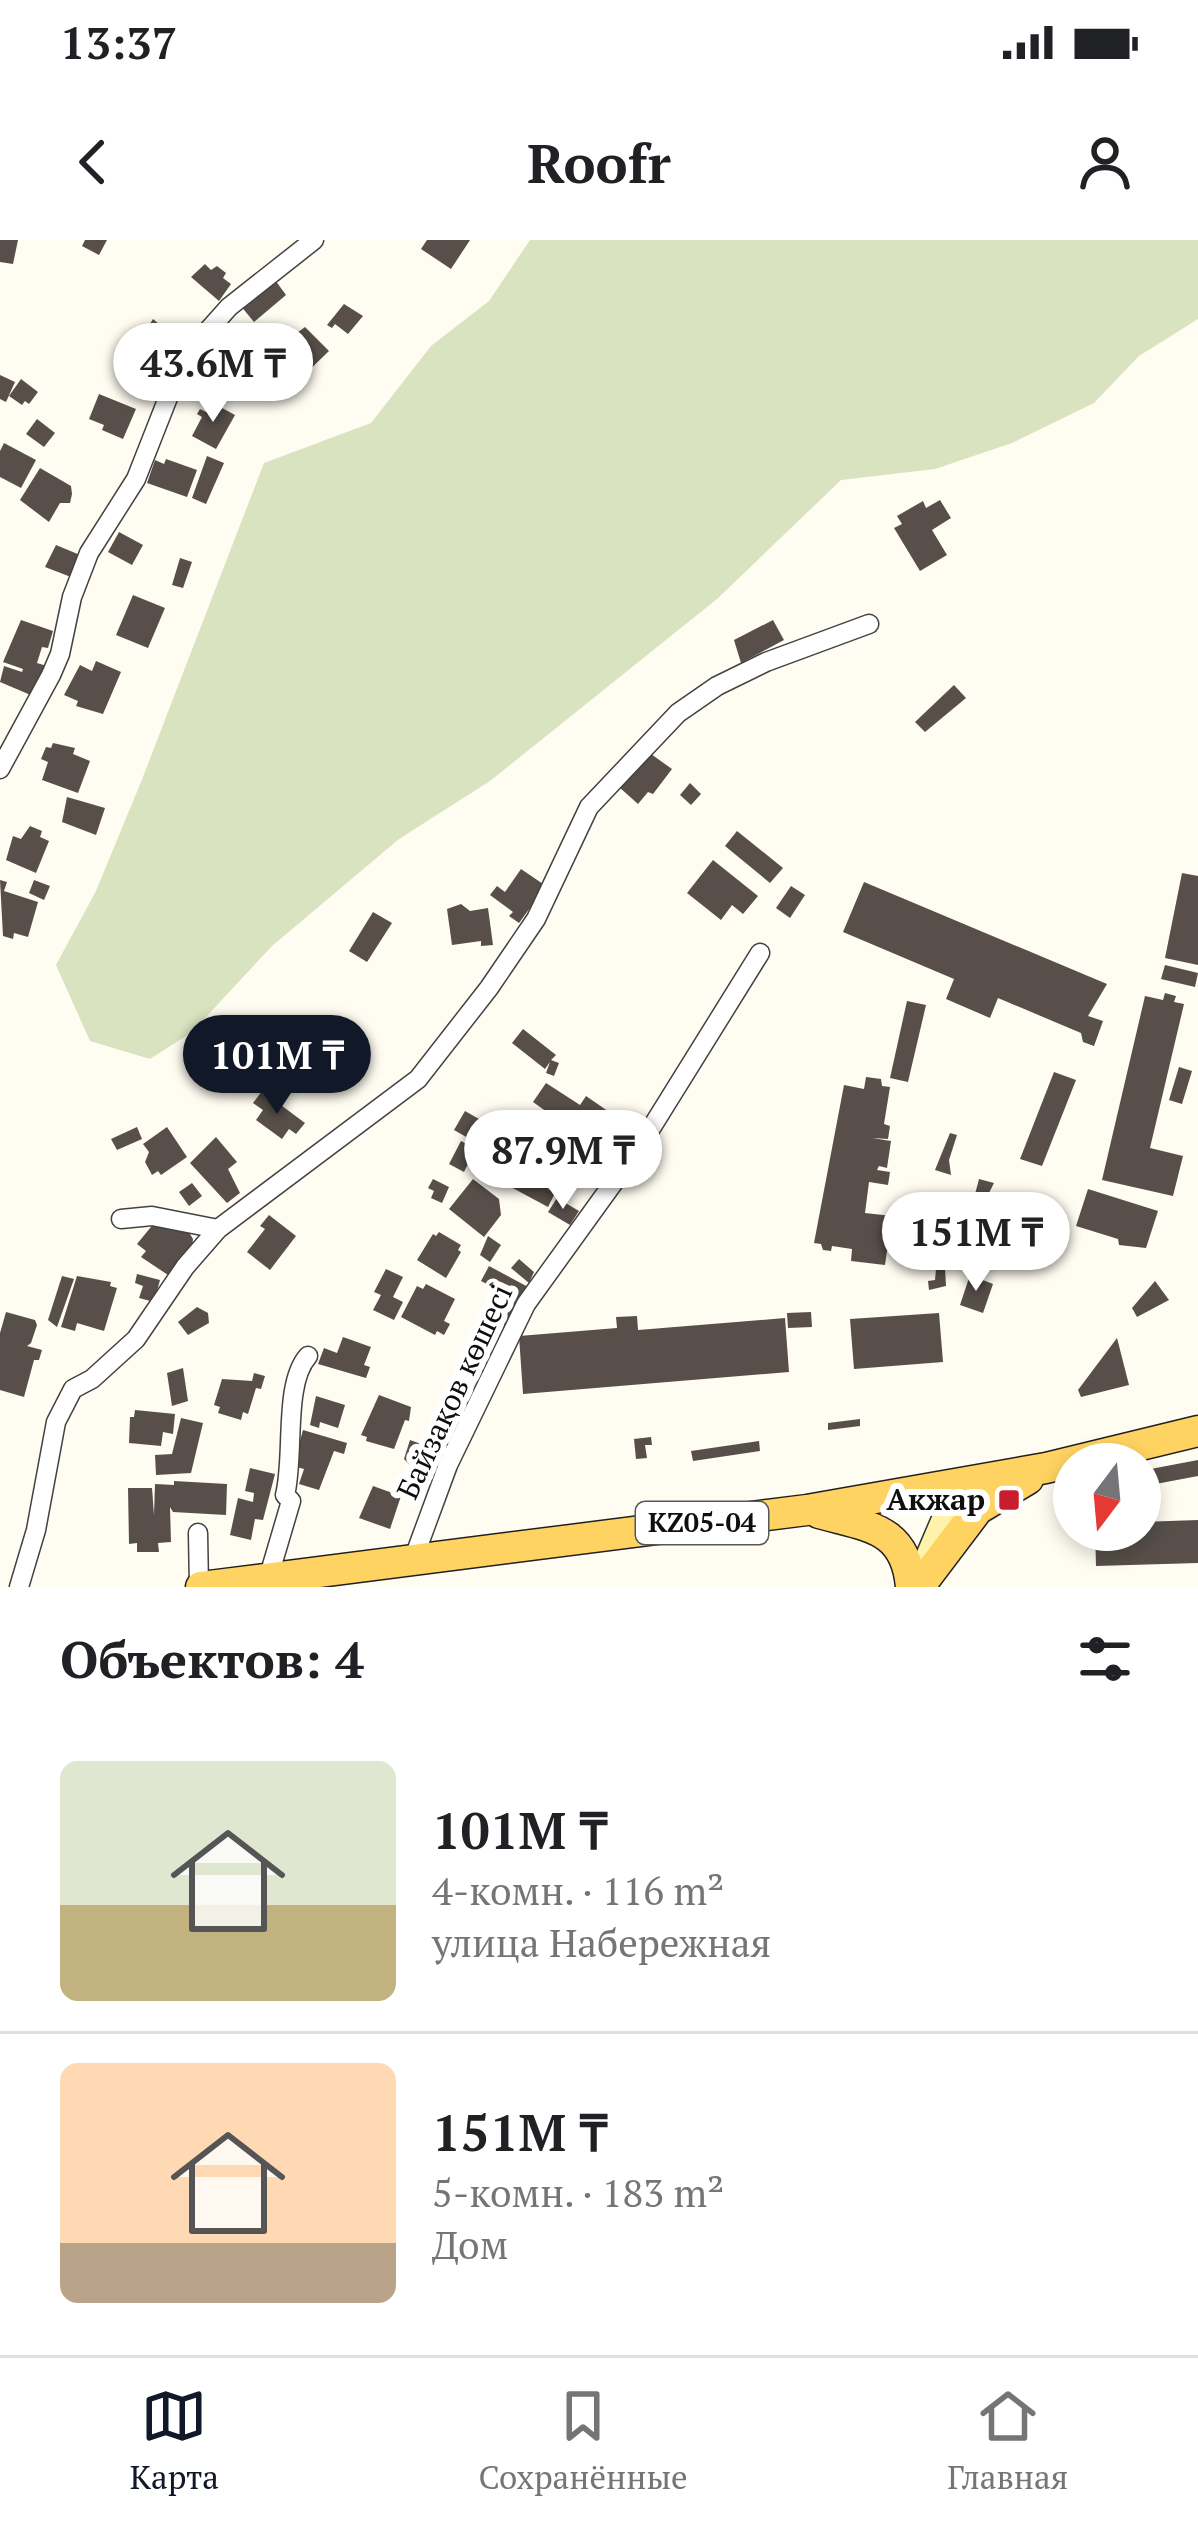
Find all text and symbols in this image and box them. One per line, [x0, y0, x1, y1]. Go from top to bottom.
text: 13:37 [60, 12, 177, 72]
text: Roofr [527, 127, 671, 198]
icon: back [60, 129, 126, 195]
icon: person [1072, 129, 1138, 195]
pin: 43.6M ₸ [102, 323, 324, 425]
text: 43.6M ₸ [140, 336, 286, 388]
pin: 101M ₸ [179, 1015, 375, 1117]
text: 101M ₸ [210, 1028, 344, 1080]
pin: 87.9M ₸ [452, 1110, 674, 1212]
text: 87.9M ₸ [491, 1123, 635, 1175]
pin: 151M ₸ [878, 1192, 1074, 1294]
text: 151M ₸ [909, 1205, 1043, 1257]
street label: Байзақов көшесі [387, 1278, 521, 1505]
north arrow [1053, 1443, 1161, 1551]
map controls [1053, 1443, 1161, 1551]
place label: Акжар [886, 1479, 985, 1519]
marker: Акжар [996, 1487, 1022, 1513]
road number: KZ05-04 [636, 1502, 768, 1544]
text: Объектов: 4 [60, 1625, 364, 1693]
icon: filters [1072, 1626, 1138, 1692]
text: 101M ₸ [432, 1796, 608, 1864]
icon: home [156, 1809, 300, 1953]
text: 4-комн. · 116 m² [432, 1864, 724, 1916]
text: улица Набережная [432, 1916, 771, 1968]
text: 151M ₸ [432, 2098, 608, 2166]
icon: home [156, 2111, 300, 2255]
text: 5-комн. · 183 m² [432, 2166, 724, 2218]
text: Дом [432, 2218, 508, 2270]
tab: Карта [130, 2383, 219, 2498]
tab: Сохранённые [478, 2383, 688, 2498]
tab: Главная [947, 2383, 1068, 2498]

